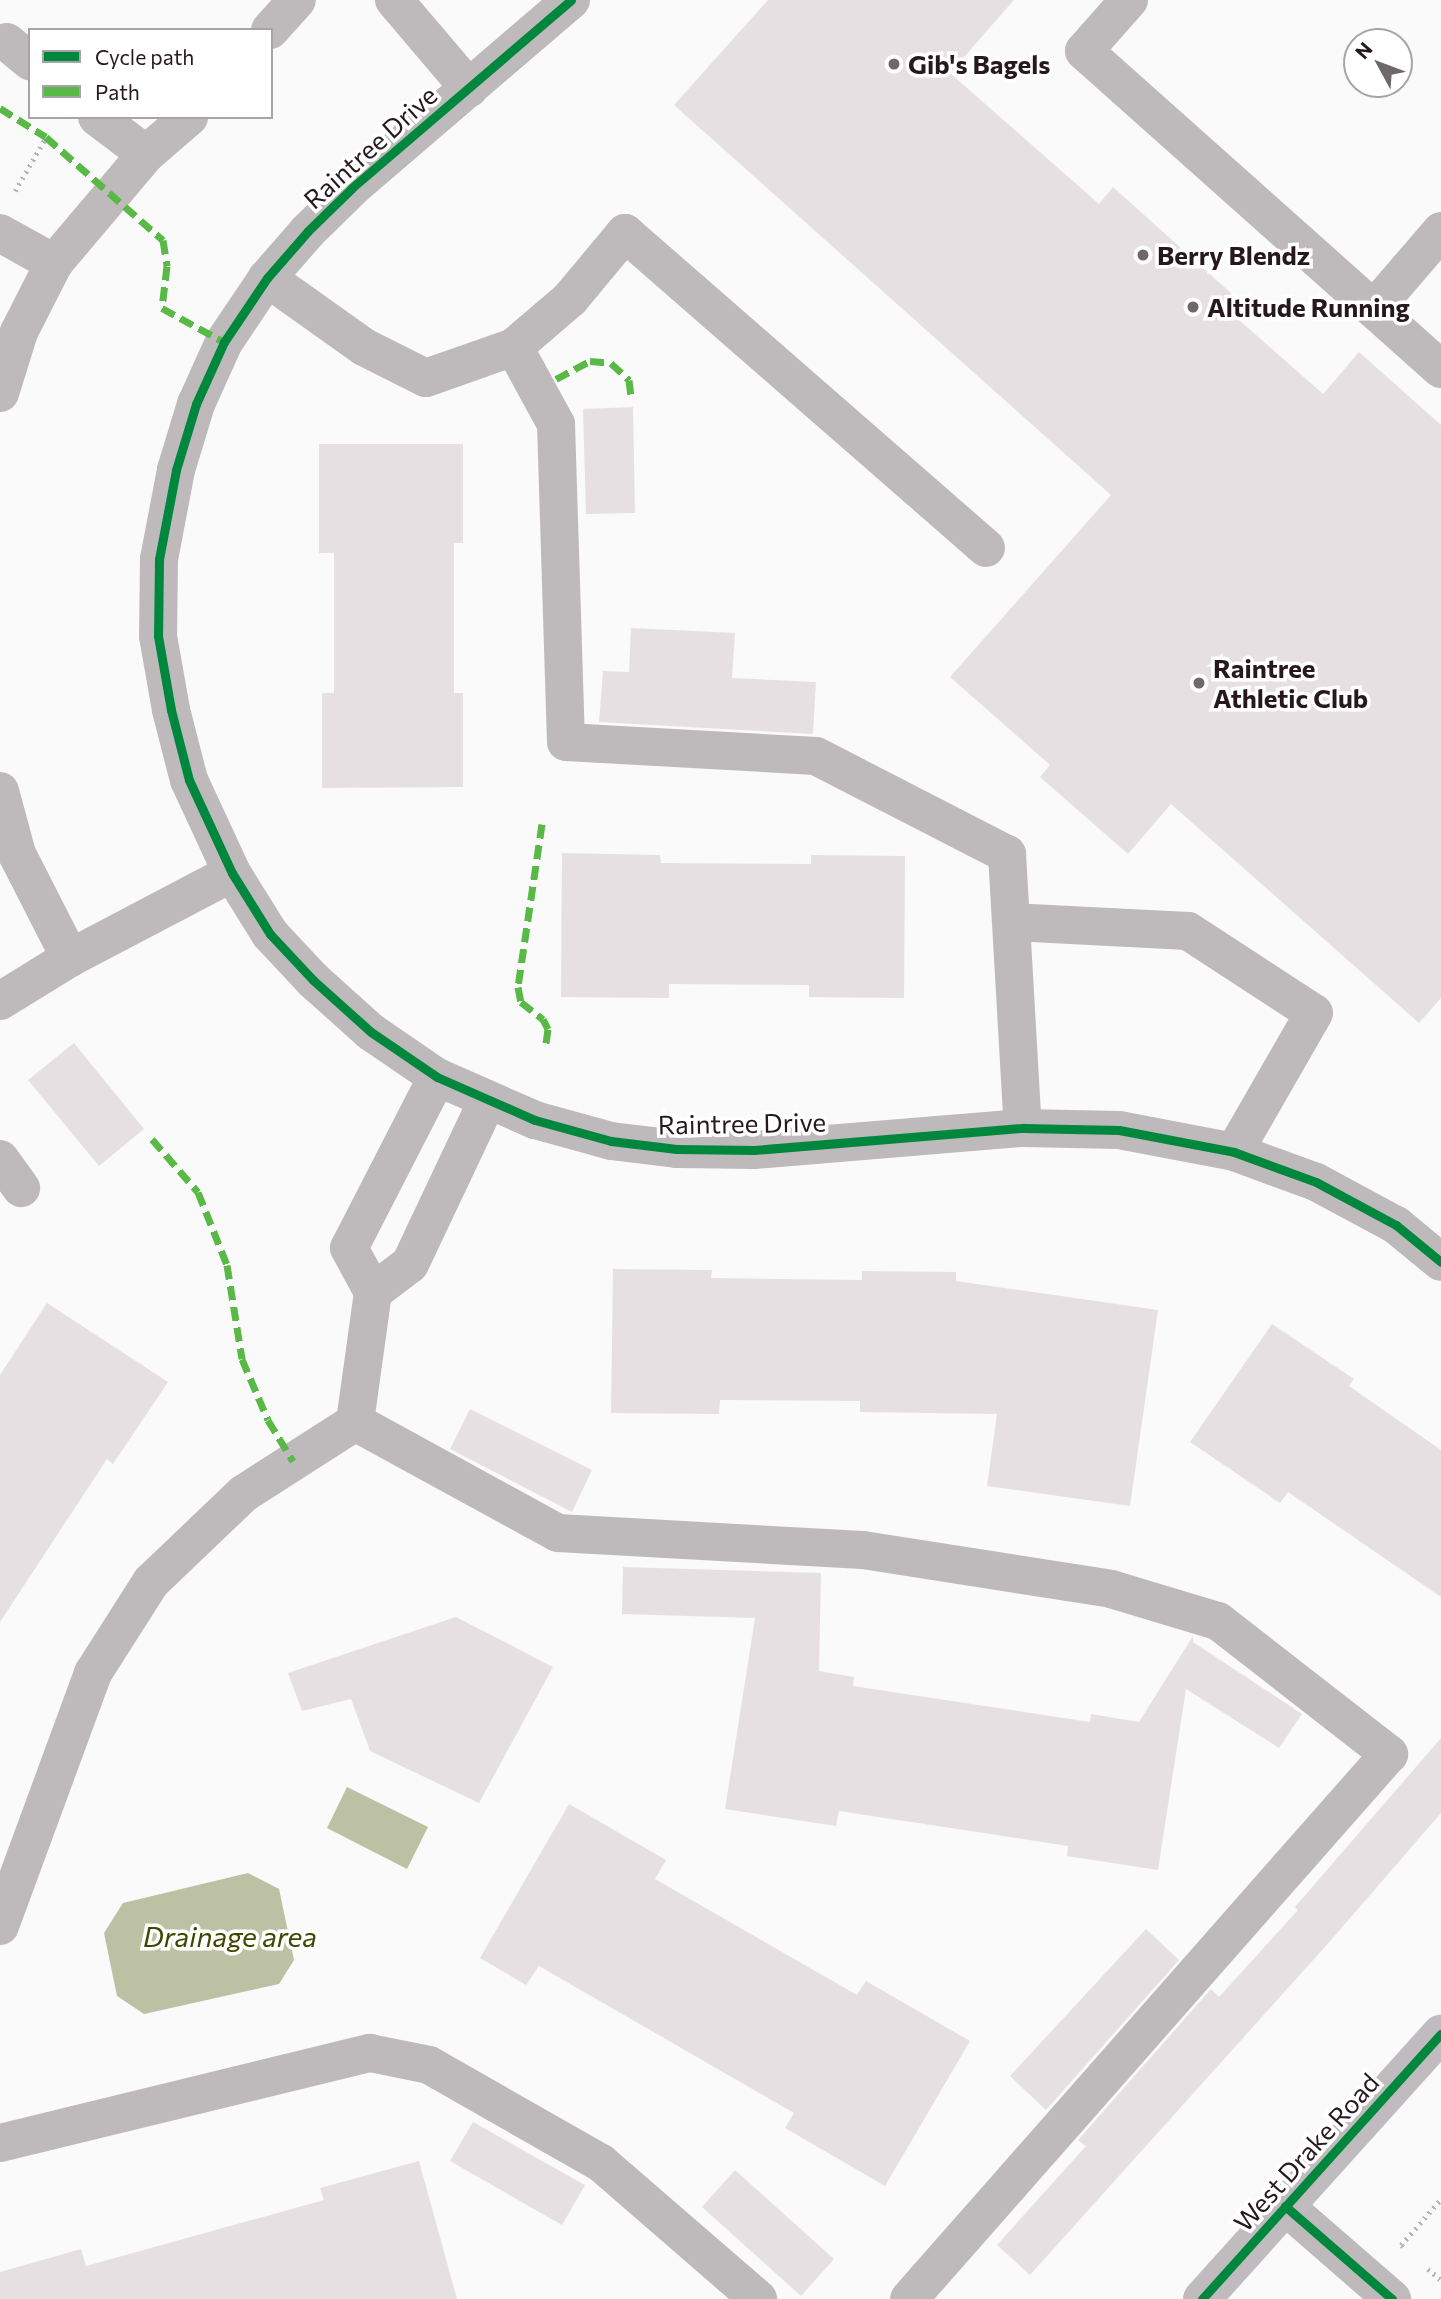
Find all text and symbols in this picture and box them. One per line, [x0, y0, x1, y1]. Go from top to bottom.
legend [28, 28, 273, 119]
north arrow [1343, 28, 1413, 98]
text: N [1350, 37, 1377, 63]
text: Cycle path [95, 44, 194, 69]
place label: Gib's Bagels [908, 48, 1050, 80]
marker: Gib's Bagels [886, 56, 902, 72]
text: Path [95, 79, 140, 104]
street label: Raintree Drive [297, 79, 443, 215]
place label: Berry Blendz [1157, 239, 1310, 271]
marker: Berry Blendz [1135, 247, 1151, 263]
place label: Altitude Running [1207, 291, 1410, 323]
marker: Altitude Running [1185, 299, 1201, 315]
place label: Raintree Athletic Club [1213, 652, 1368, 714]
marker: Raintree Athletic Club [1191, 675, 1207, 691]
street label: Raintree Drive [658, 1106, 826, 1140]
water label: Drainage area [143, 1919, 317, 1953]
street label: West Drake Road [1227, 2067, 1385, 2237]

